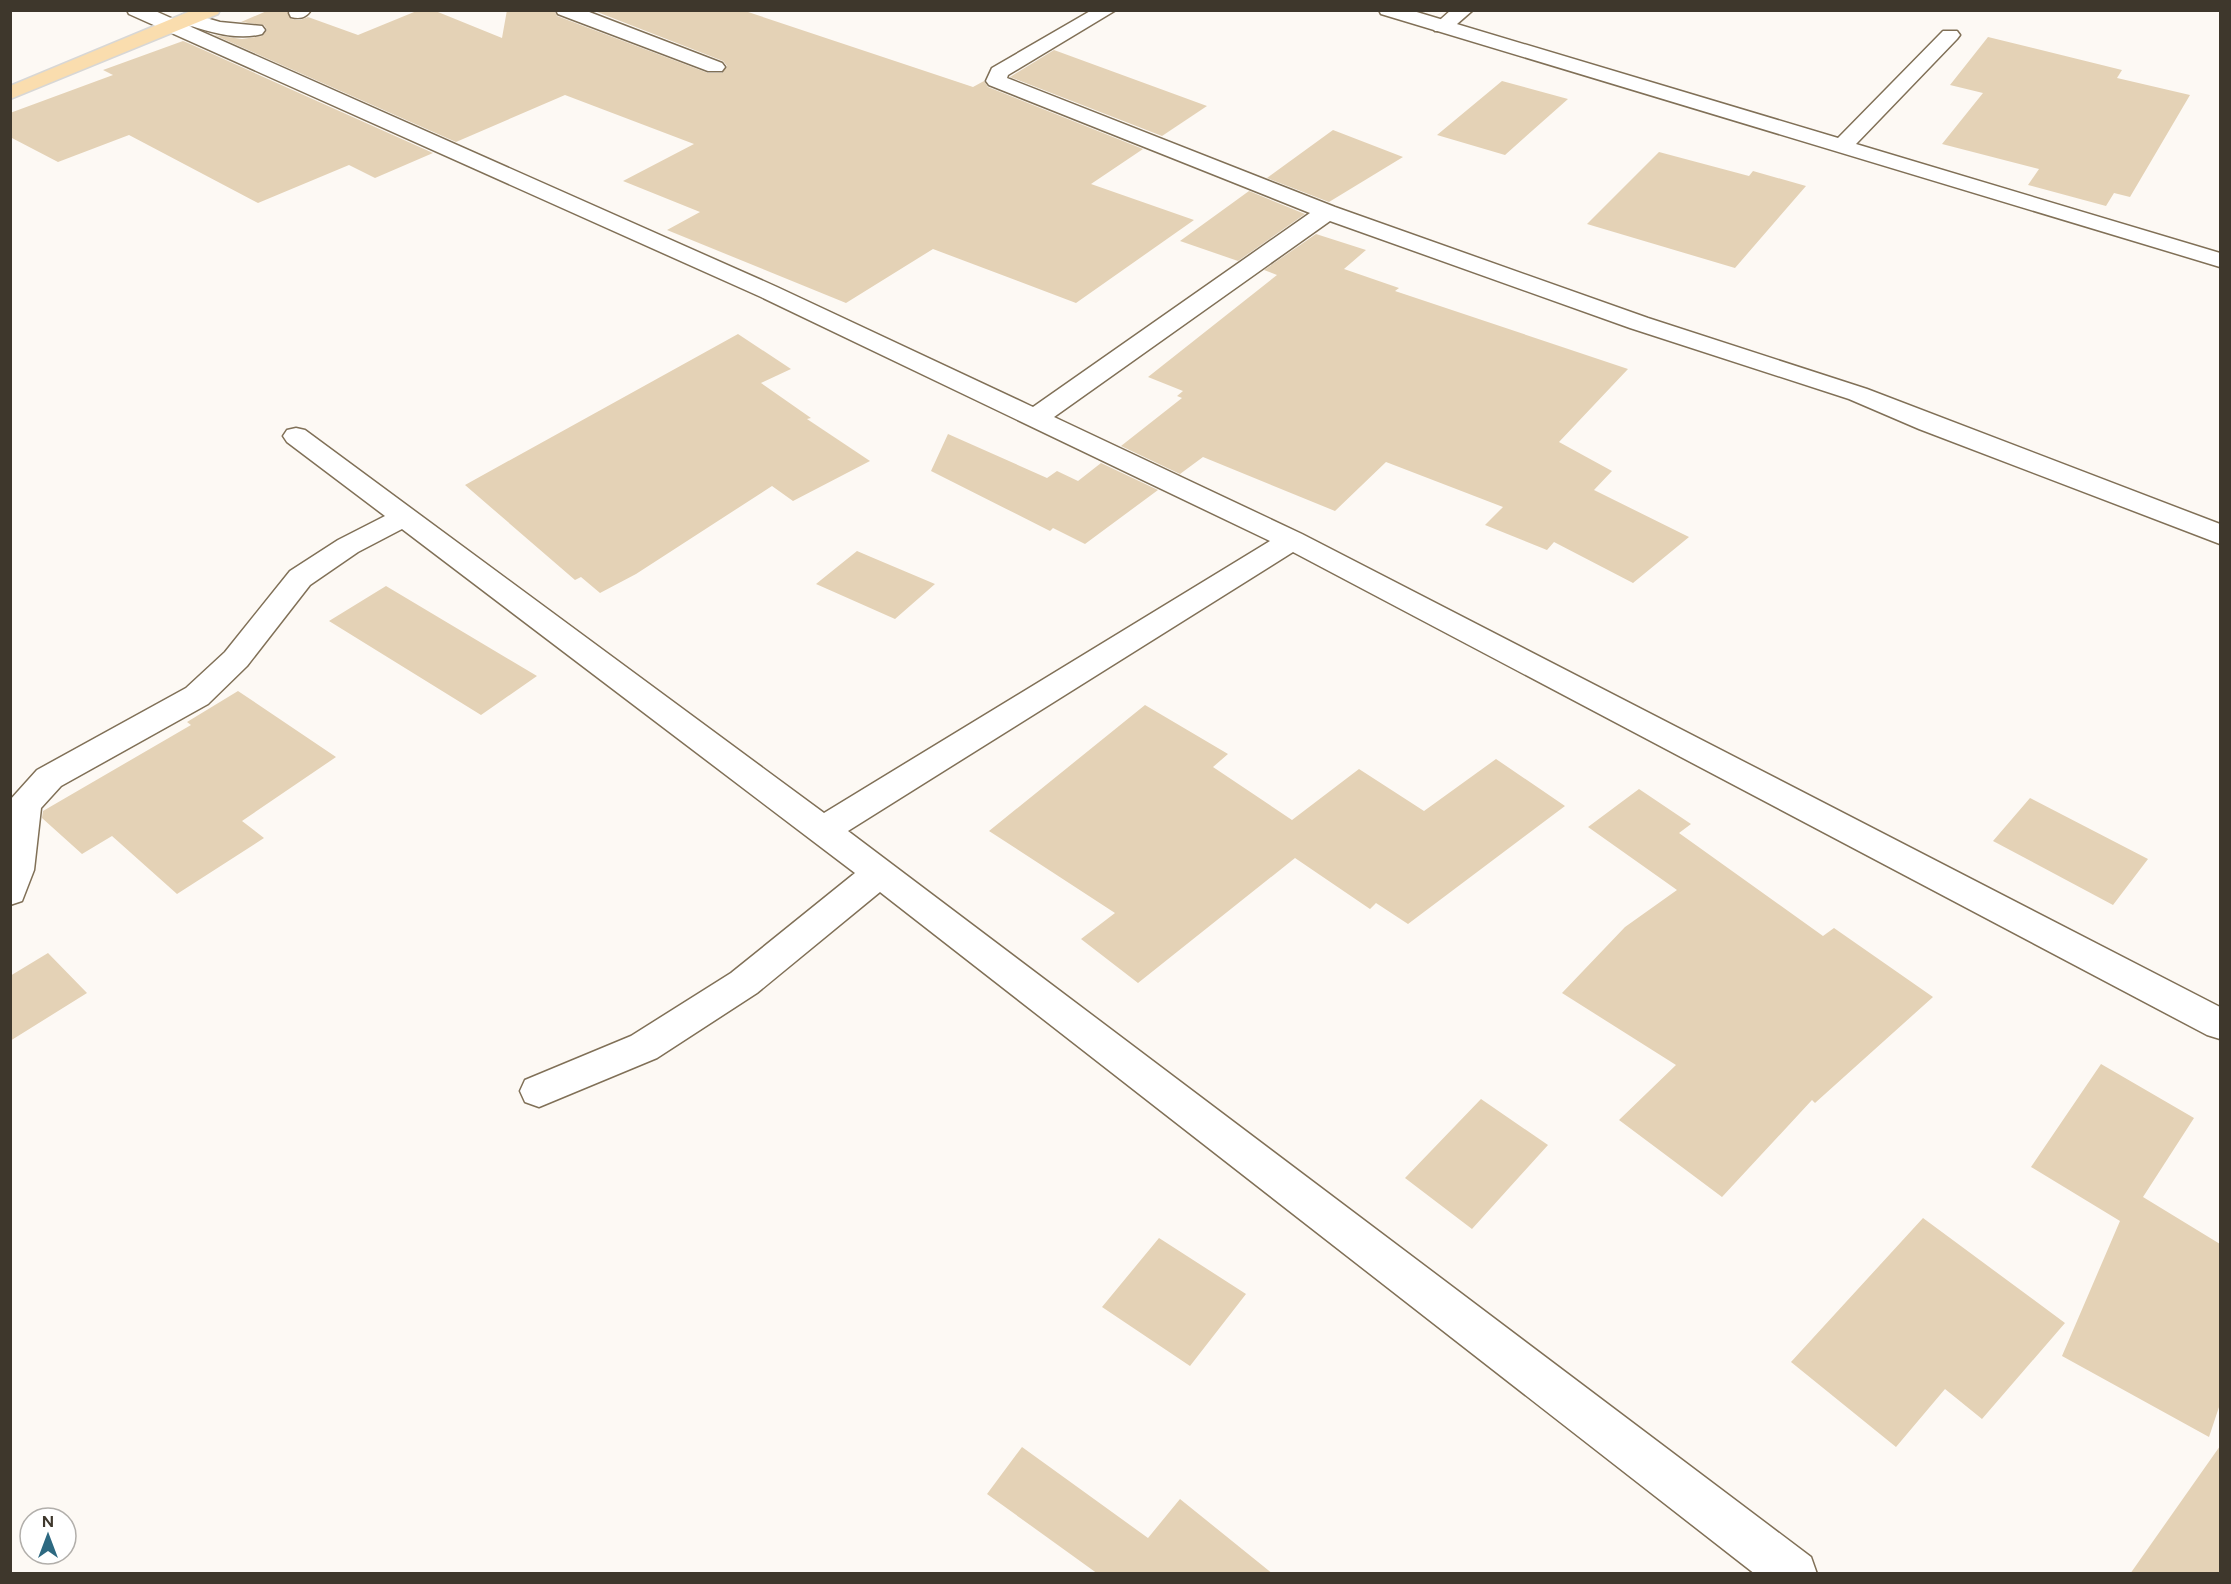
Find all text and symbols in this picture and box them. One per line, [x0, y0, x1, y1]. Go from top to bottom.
north arrow [18, 1506, 78, 1566]
text: N [42, 1512, 54, 1531]

